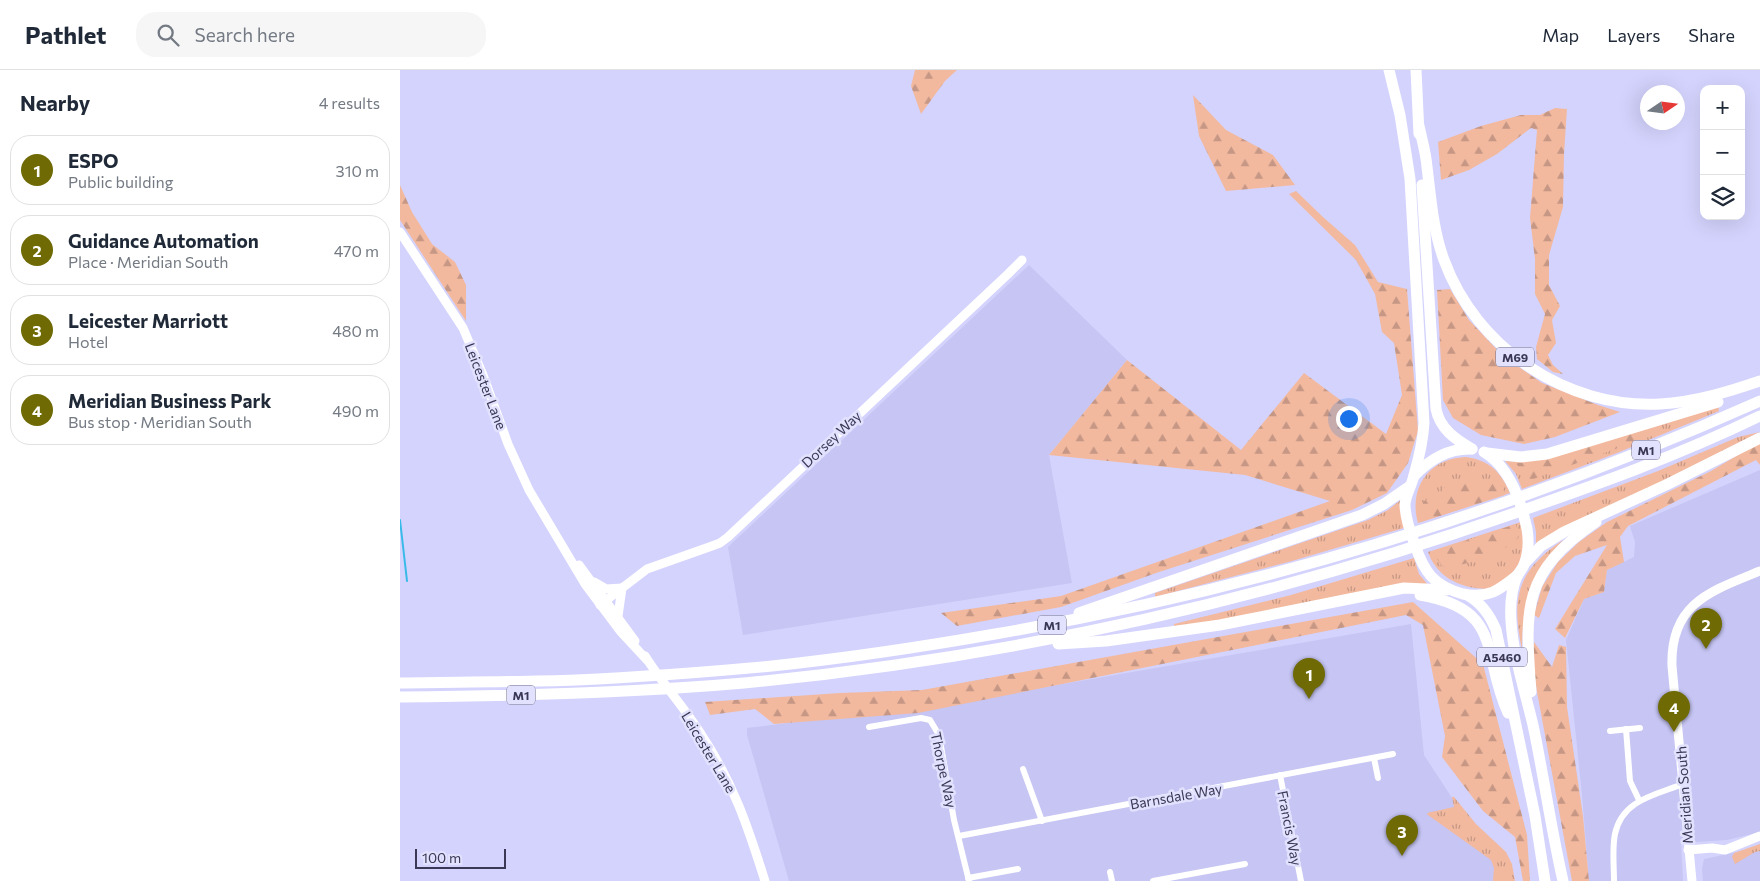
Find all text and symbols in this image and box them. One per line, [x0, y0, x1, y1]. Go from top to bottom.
search box [136, 12, 486, 57]
text: Pathlet [25, 20, 106, 49]
icon: search [154, 21, 182, 49]
text: Search here [194, 23, 295, 46]
text: Map [1542, 24, 1579, 46]
text: Layers [1607, 24, 1660, 46]
text: Share [1688, 24, 1735, 46]
north arrow [1640, 85, 1685, 130]
map controls [1700, 85, 1745, 220]
button: + [1700, 85, 1745, 130]
text: Nearby [20, 90, 90, 115]
text: 4 results [319, 93, 380, 112]
button: − [1700, 130, 1745, 175]
text: ESPO [68, 149, 119, 172]
text: 1 [33, 161, 41, 180]
text: 310 m [336, 161, 379, 180]
text: Public building [68, 172, 173, 191]
button: layers [1700, 175, 1745, 220]
text: Guidance Automation [68, 229, 259, 252]
text: 2 [32, 241, 42, 260]
text: 470 m [334, 241, 379, 260]
text: Place · Meridian South [68, 252, 229, 271]
text: Leicester Marriott [68, 309, 228, 332]
text: 3 [32, 321, 42, 340]
text: 480 m [332, 321, 379, 340]
text: Hotel [68, 332, 108, 351]
street label: Leicester Lane [462, 340, 510, 432]
road number: M69 [1496, 348, 1534, 366]
text: Meridian Business Park [68, 389, 271, 412]
text: 4 [32, 401, 42, 420]
text: 490 m [332, 401, 379, 420]
your location [1336, 406, 1362, 432]
street label: Dorsey Way [798, 407, 864, 471]
text: Bus stop · Meridian South [68, 412, 252, 431]
road number: M1 [1632, 440, 1660, 460]
pin: 2 [1690, 608, 1722, 649]
road number: M1 [1038, 616, 1066, 634]
road number: A5460 [1477, 648, 1527, 666]
pin: 1 [1293, 658, 1325, 699]
road number: M1 [507, 686, 535, 704]
pin: 4 [1658, 691, 1690, 732]
street label: Leicester Lane [678, 708, 740, 796]
street label: Thorpe Way [928, 730, 960, 810]
street label: Meridian South [1672, 746, 1696, 844]
street label: Barnsdale Way [1129, 780, 1223, 812]
street label: Francis Way [1274, 789, 1306, 867]
pin: 3 [1386, 815, 1418, 856]
scale bar [415, 846, 506, 869]
text: 100 m [422, 849, 461, 866]

